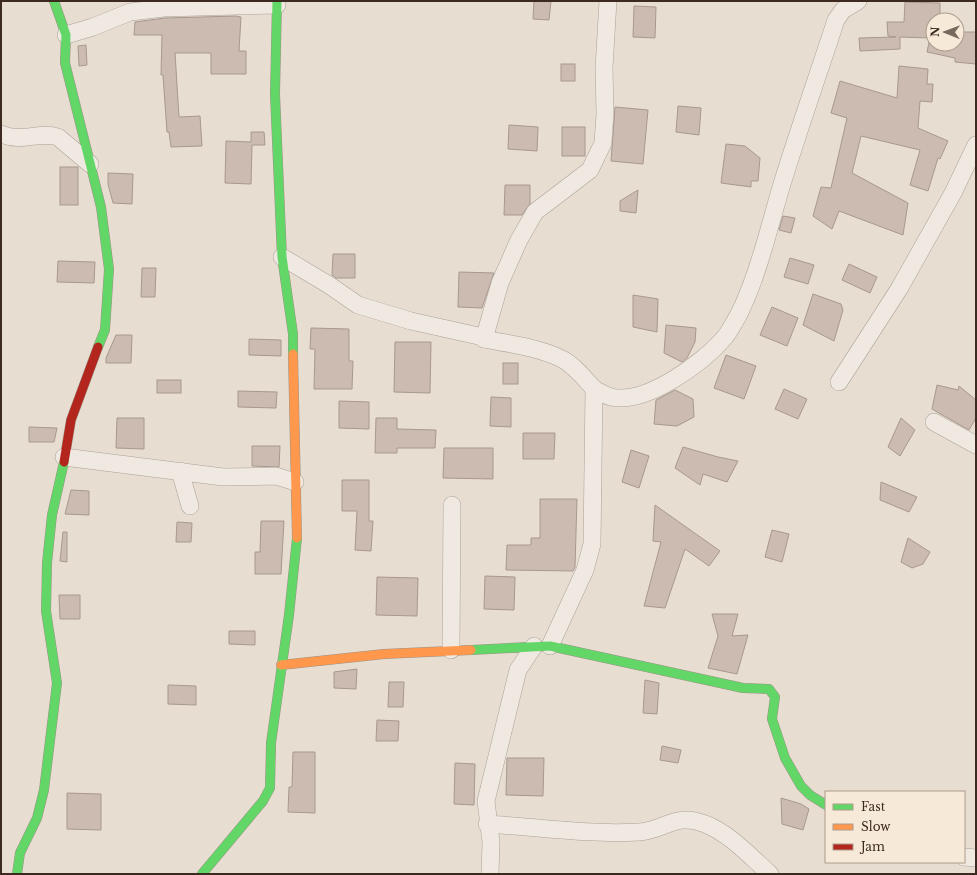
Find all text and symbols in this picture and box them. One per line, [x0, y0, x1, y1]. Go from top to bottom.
north arrow [925, 12, 965, 52]
text: N [928, 26, 942, 37]
legend [825, 791, 965, 863]
text: Fast [861, 799, 886, 814]
text: Slow [861, 819, 891, 834]
text: Jam [859, 839, 885, 854]

